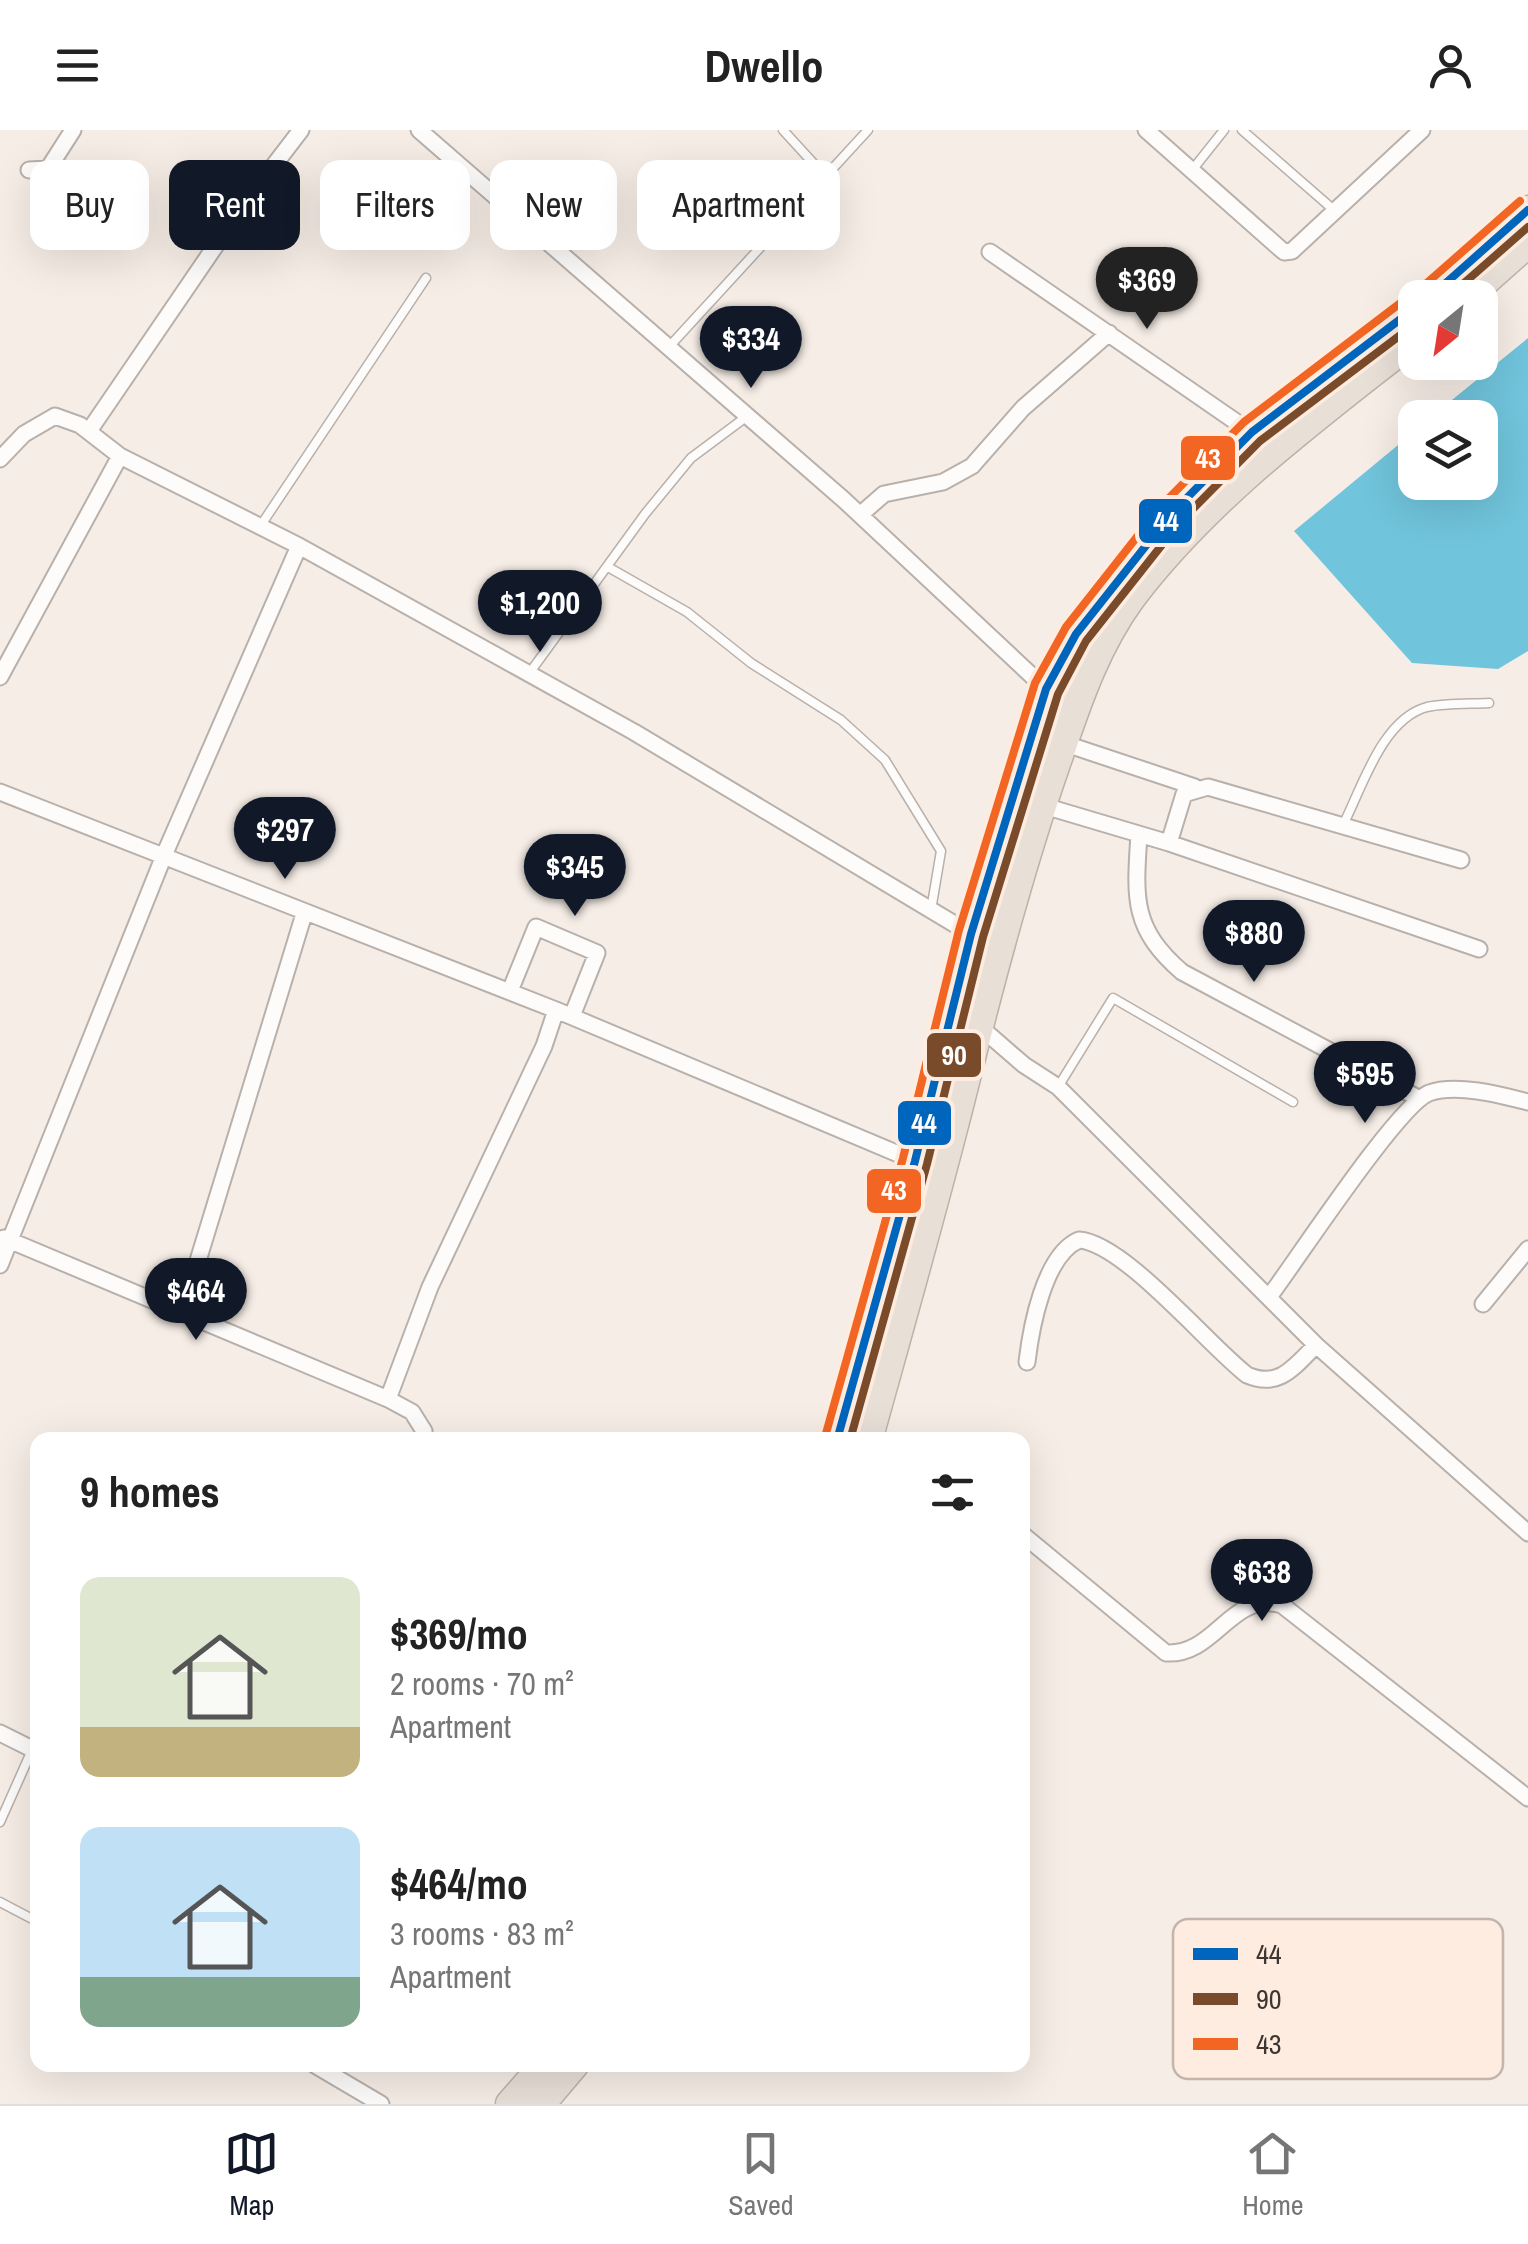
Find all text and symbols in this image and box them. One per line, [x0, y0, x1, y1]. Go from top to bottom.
text: Dwello [705, 35, 823, 96]
icon: menu [50, 38, 105, 93]
icon: person [1423, 38, 1478, 93]
chip: Buy [30, 160, 149, 250]
chip: Rent [169, 160, 300, 250]
chip: Filters [320, 160, 470, 250]
chip: New [490, 160, 617, 250]
chip: Apartment [637, 160, 840, 250]
pin: $369 [1088, 247, 1206, 332]
text: $369 [1118, 258, 1176, 301]
north arrow [1398, 280, 1498, 380]
map controls [1398, 280, 1498, 500]
pin: $334 [692, 306, 810, 391]
text: $334 [722, 317, 780, 360]
button: layers [1398, 400, 1498, 500]
line badge: 43 [1179, 434, 1237, 482]
text: 43 [1195, 439, 1221, 477]
line badge: 44 [1137, 497, 1194, 545]
text: 44 [1153, 502, 1179, 540]
pin: $1,200 [459, 570, 621, 655]
text: $1,200 [500, 581, 580, 624]
pin: $297 [226, 797, 344, 882]
text: $297 [256, 808, 314, 851]
pin: $345 [516, 834, 634, 919]
text: $345 [546, 845, 604, 888]
pin: $880 [1195, 900, 1313, 985]
text: $880 [1225, 911, 1283, 954]
line badge: 90 [925, 1031, 983, 1079]
text: 90 [941, 1036, 967, 1074]
pin: $595 [1306, 1041, 1424, 1126]
text: $595 [1336, 1052, 1394, 1095]
line badge: 44 [896, 1099, 953, 1147]
text: 44 [911, 1104, 937, 1142]
line badge: 43 [865, 1167, 923, 1215]
text: 43 [881, 1171, 907, 1209]
pin: $464 [137, 1258, 255, 1343]
text: $464 [167, 1269, 225, 1312]
text: 9 homes [80, 1464, 220, 1520]
icon: filters [925, 1465, 980, 1520]
pin: $638 [1203, 1539, 1321, 1624]
text: $638 [1233, 1550, 1291, 1593]
text: $369/mo [390, 1606, 528, 1662]
icon: home [160, 1617, 280, 1737]
text: 2 rooms · 70 m² [390, 1662, 574, 1705]
text: Apartment [390, 1705, 511, 1748]
text: $464/mo [390, 1856, 528, 1912]
icon: home [160, 1867, 280, 1987]
text: 3 rooms · 83 m² [390, 1912, 574, 1955]
legend [1173, 1919, 1503, 2079]
text: 44 [1256, 1935, 1282, 1973]
text: Apartment [390, 1955, 511, 1998]
text: 90 [1256, 1980, 1282, 2018]
text: 43 [1256, 2025, 1282, 2063]
tab: Map [224, 2126, 279, 2224]
tab: Saved [728, 2126, 793, 2224]
tab: Home [1242, 2126, 1304, 2224]

